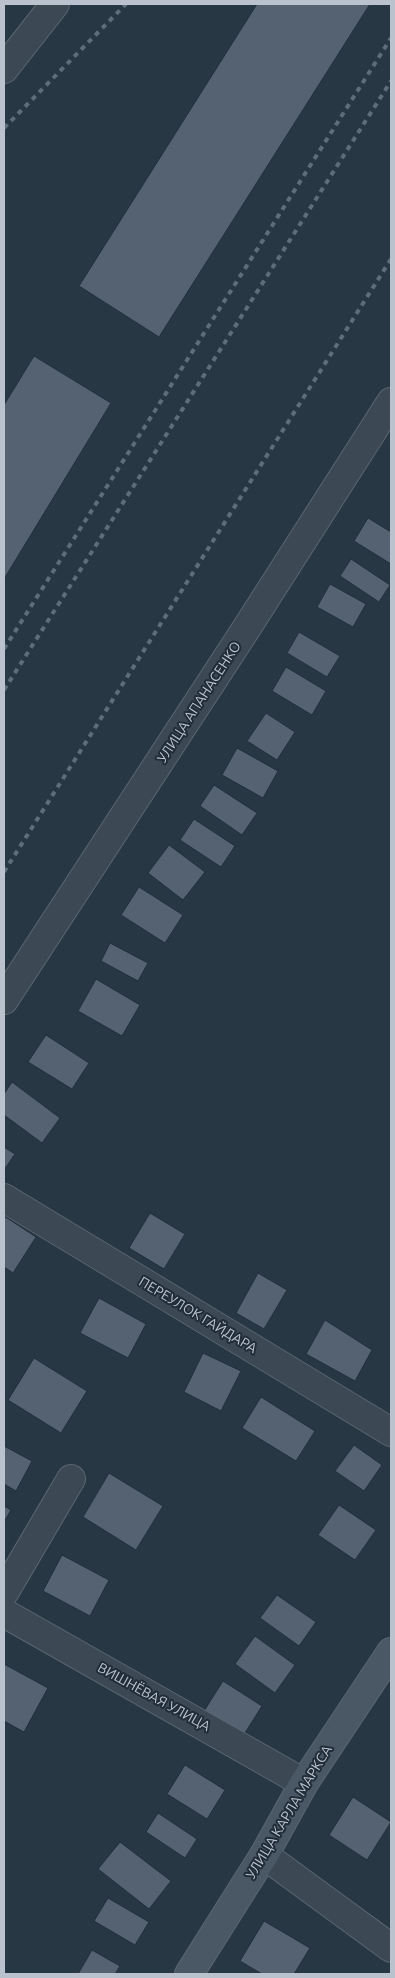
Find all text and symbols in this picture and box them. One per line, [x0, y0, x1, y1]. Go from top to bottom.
street label: УЛИЦА АПАНАСЕНКО [153, 638, 245, 766]
street label: ПЕРЕУЛОК ГАЙДАРА [136, 1273, 260, 1357]
street label: ВИШНЁВАЯ УЛИЦА [95, 1659, 213, 1735]
street label: УЛИЦА КАРЛА МАРКСА [242, 1742, 336, 1882]

